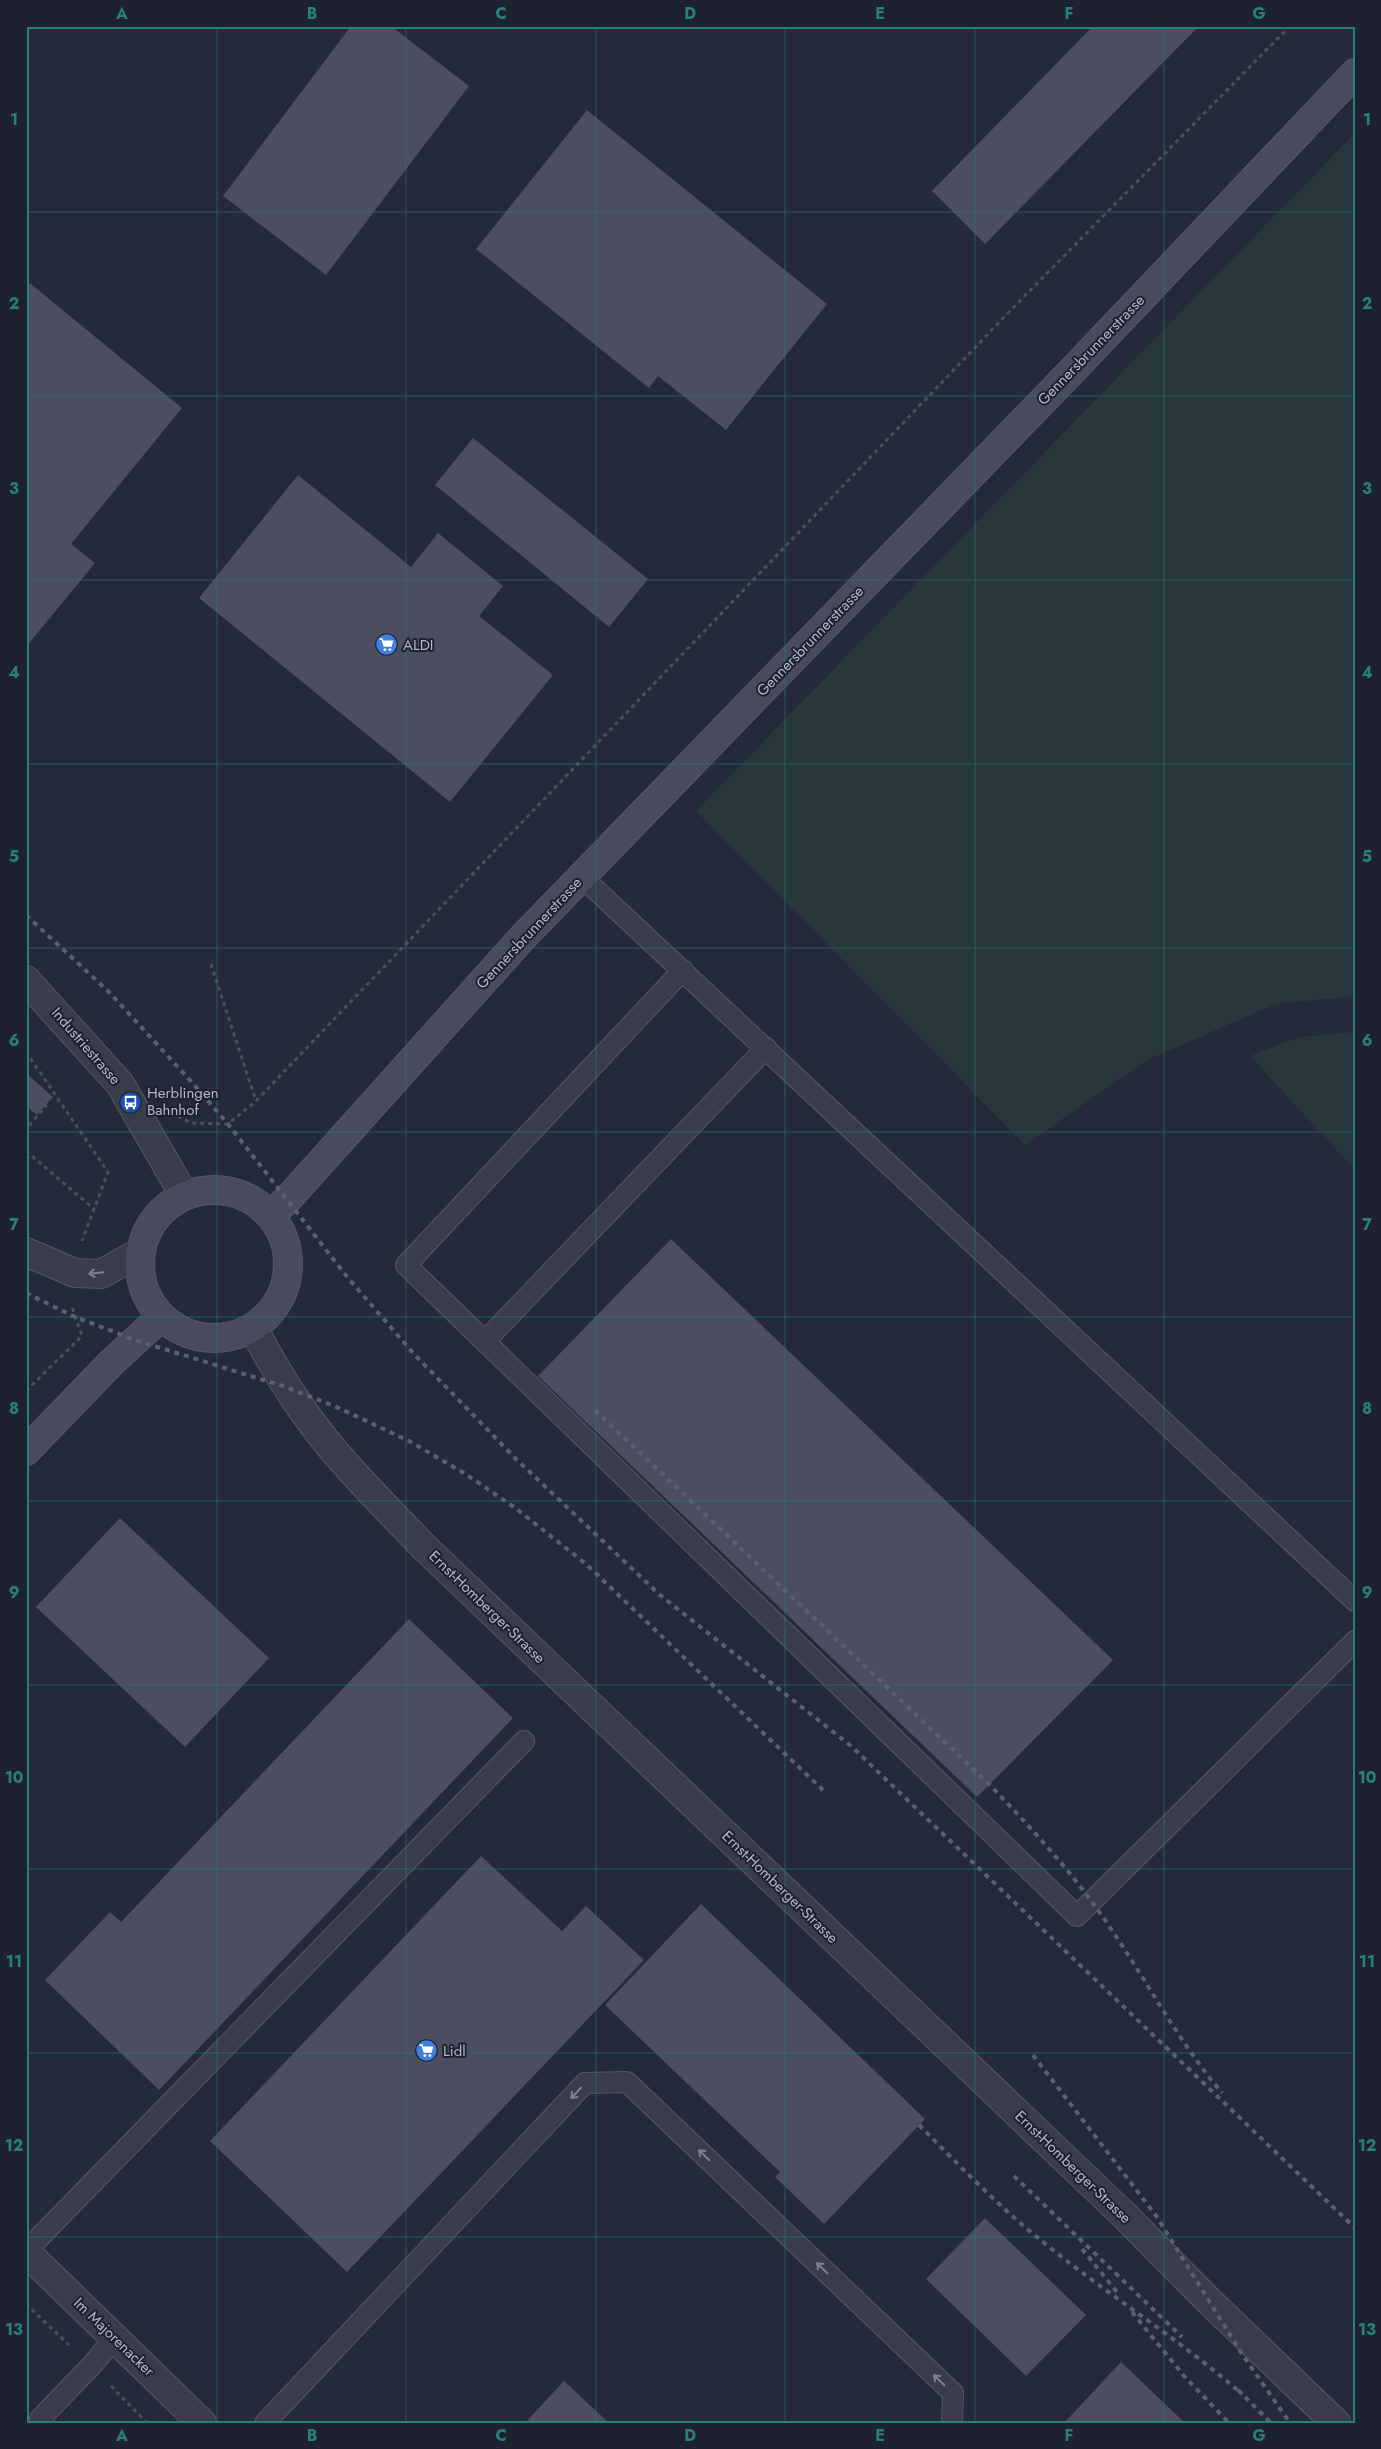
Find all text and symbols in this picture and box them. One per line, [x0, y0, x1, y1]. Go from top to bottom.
text: A [115, 2, 128, 25]
text: B [307, 2, 317, 25]
text: C [495, 2, 507, 25]
text: D [684, 2, 696, 25]
text: E [875, 2, 885, 25]
text: F [1065, 2, 1073, 25]
text: G [1252, 2, 1266, 25]
text: 1 [10, 108, 18, 131]
text: 1 [1363, 108, 1371, 131]
street label: Gennersbrunnerstrasse [1032, 290, 1150, 410]
text: 2 [9, 292, 19, 315]
text: 2 [1362, 292, 1372, 315]
text: 3 [9, 477, 19, 500]
text: 3 [1362, 477, 1372, 500]
street label: Gennersbrunnerstrasse [751, 581, 869, 701]
supermarket icon: ALDI [375, 633, 399, 657]
place label: ALDI [403, 634, 434, 656]
text: 4 [8, 661, 20, 684]
text: 4 [1361, 661, 1373, 684]
text: 5 [9, 845, 19, 868]
text: 5 [1362, 845, 1372, 868]
street label: Gennersbrunnerstrasse [471, 872, 587, 994]
street label: Industriestrasse [46, 1002, 126, 1090]
text: 6 [9, 1029, 19, 1052]
text: 6 [1362, 1029, 1372, 1052]
place label: Herblingen Bahnhof [147, 1082, 219, 1121]
bus stop icon: Herblingen Bahnhof [119, 1090, 143, 1114]
text: 7 [9, 1213, 19, 1236]
text: 7 [1362, 1213, 1372, 1236]
one-way arrow [89, 1268, 105, 1278]
text: 8 [9, 1397, 19, 1420]
text: 8 [1362, 1397, 1372, 1420]
street label: Ernst-Homberger-Strasse [424, 1545, 550, 1669]
text: 9 [9, 1581, 19, 1604]
text: 9 [1362, 1581, 1372, 1604]
text: 10 [5, 1766, 23, 1789]
text: 10 [1358, 1766, 1376, 1789]
street label: Ernst-Homberger-Strasse [717, 1825, 843, 1949]
text: 11 [6, 1950, 22, 1973]
text: 11 [1359, 1950, 1375, 1973]
supermarket icon: Lidl [415, 2039, 439, 2063]
place label: Lidl [443, 2040, 466, 2062]
one-way arrow [570, 2087, 582, 2100]
street label: Ernst-Homberger-Strasse [1010, 2105, 1136, 2229]
text: 12 [5, 2134, 23, 2157]
text: 12 [1358, 2134, 1376, 2157]
one-way arrow [698, 2149, 711, 2161]
one-way arrow [816, 2262, 828, 2274]
street label: Im Majorenacker [68, 2292, 160, 2382]
text: 13 [5, 2318, 23, 2341]
text: 13 [1358, 2318, 1376, 2341]
one-way arrow [933, 2374, 946, 2386]
text: A [115, 2424, 128, 2447]
text: B [307, 2424, 317, 2447]
text: C [495, 2424, 507, 2447]
text: D [684, 2424, 696, 2447]
text: E [875, 2424, 885, 2447]
text: F [1065, 2424, 1073, 2447]
text: G [1252, 2424, 1266, 2447]

